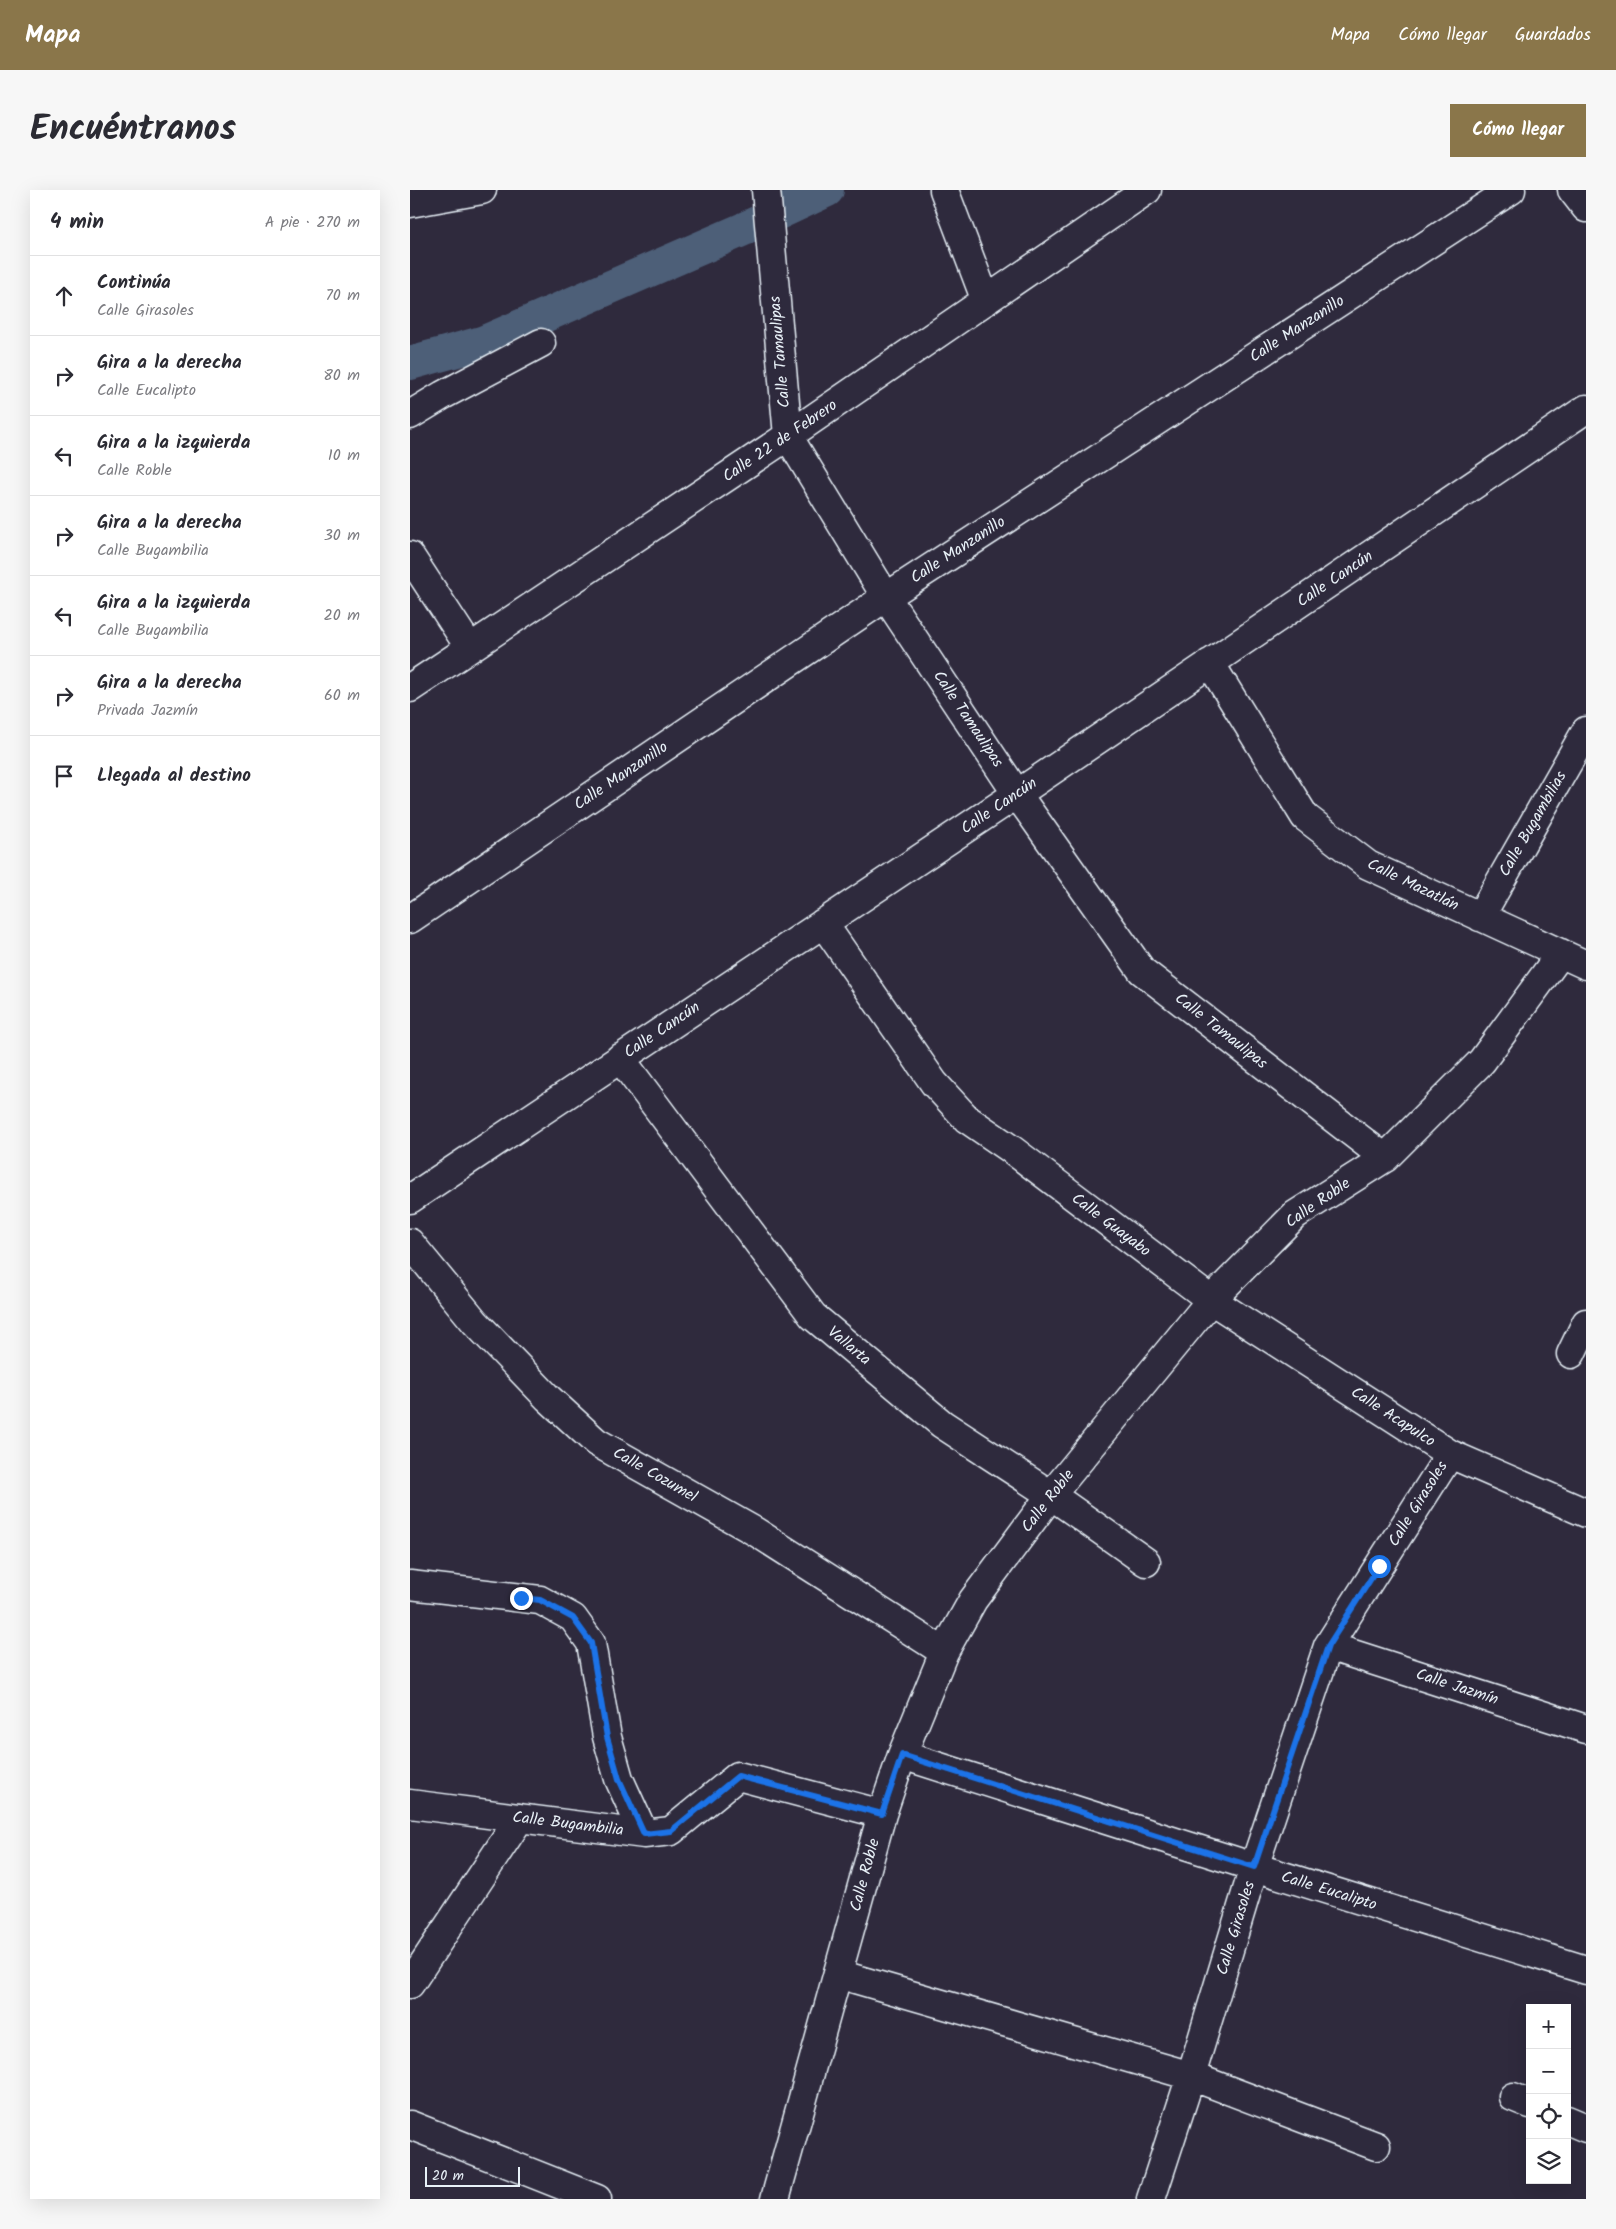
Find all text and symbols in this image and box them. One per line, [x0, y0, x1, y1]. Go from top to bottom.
text: Mapa [25, 16, 81, 55]
text: Mapa [1331, 21, 1370, 50]
text: Cómo llegar [1398, 21, 1487, 50]
text: Guardados [1515, 21, 1591, 50]
text: Encuéntranos [30, 102, 236, 158]
button: Cómo llegar [1450, 104, 1586, 157]
text: 4 min [50, 206, 104, 239]
text: A pie · 270 m [265, 210, 360, 235]
text: Continúa [97, 268, 171, 298]
icon: ahead [50, 282, 78, 310]
text: 70 m [325, 283, 360, 308]
street label: Calle Manzanillo [1244, 289, 1350, 369]
street label: Calle Tamaulipas [763, 295, 797, 409]
text: Calle Girasoles [97, 298, 194, 323]
text: Gira a la derecha [97, 348, 242, 378]
icon: right [50, 362, 78, 390]
text: 80 m [323, 363, 360, 388]
text: Calle Eucalipto [97, 378, 196, 403]
street label: Calle 22 de Febrero [717, 393, 843, 489]
text: Gira a la izquierda [97, 428, 250, 458]
icon: left [50, 442, 78, 470]
text: 10 m [328, 443, 360, 468]
text: Calle Roble [97, 458, 172, 483]
text: Gira a la derecha [97, 508, 242, 538]
street label: Calle Manzanillo [905, 510, 1011, 590]
icon: right [50, 522, 78, 550]
text: 30 m [324, 523, 360, 548]
text: Calle Bugambilia [97, 538, 209, 563]
street label: Calle Cancún [1292, 544, 1378, 614]
text: Gira a la izquierda [97, 588, 250, 618]
icon: left [50, 602, 78, 630]
text: 20 m [324, 603, 360, 628]
text: Calle Bugambilia [97, 618, 209, 643]
street label: Calle Tamaulipas [926, 665, 1010, 773]
text: Gira a la derecha [97, 668, 242, 698]
icon: right [50, 682, 78, 710]
text: 60 m [324, 683, 360, 708]
text: Privada Jazmín [97, 698, 198, 723]
street label: Calle Manzanillo [569, 735, 673, 817]
text: Llegada al destino [97, 761, 251, 791]
icon: arrive [50, 762, 78, 790]
street label: Calle Bugambilias [1493, 766, 1574, 882]
street label: Calle Cancún [956, 771, 1042, 841]
street label: Calle Mazatlán [1363, 852, 1463, 918]
street label: Calle Tamaulipas [1169, 987, 1273, 1076]
street label: Calle Cancún [619, 995, 705, 1065]
street label: Calle Roble [1280, 1171, 1356, 1235]
street label: Calle Guayabo [1066, 1187, 1156, 1263]
street label: Vallarta [822, 1320, 876, 1372]
street label: Calle Acapulco [1346, 1380, 1440, 1454]
street label: Calle Cozumel [608, 1441, 702, 1509]
street label: Calle Girasoles [1382, 1456, 1454, 1552]
street label: Calle Roble [1015, 1464, 1081, 1538]
route start [1368, 1555, 1391, 1578]
route end [510, 1587, 533, 1610]
street label: Calle Jazmín [1412, 1662, 1502, 1712]
street label: Calle Bugambilia [511, 1805, 625, 1843]
street label: Calle Roble [843, 1836, 887, 1914]
street label: Calle Eucalipto [1278, 1865, 1380, 1917]
street label: Calle Girasoles [1210, 1878, 1262, 1978]
map controls [1526, 2004, 1571, 2184]
button: + [1526, 2004, 1571, 2049]
button: − [1526, 2049, 1571, 2094]
button: locate [1526, 2094, 1571, 2139]
button: layers [1526, 2139, 1571, 2184]
scale bar [425, 2164, 520, 2187]
text: 20 m [432, 2165, 464, 2187]

